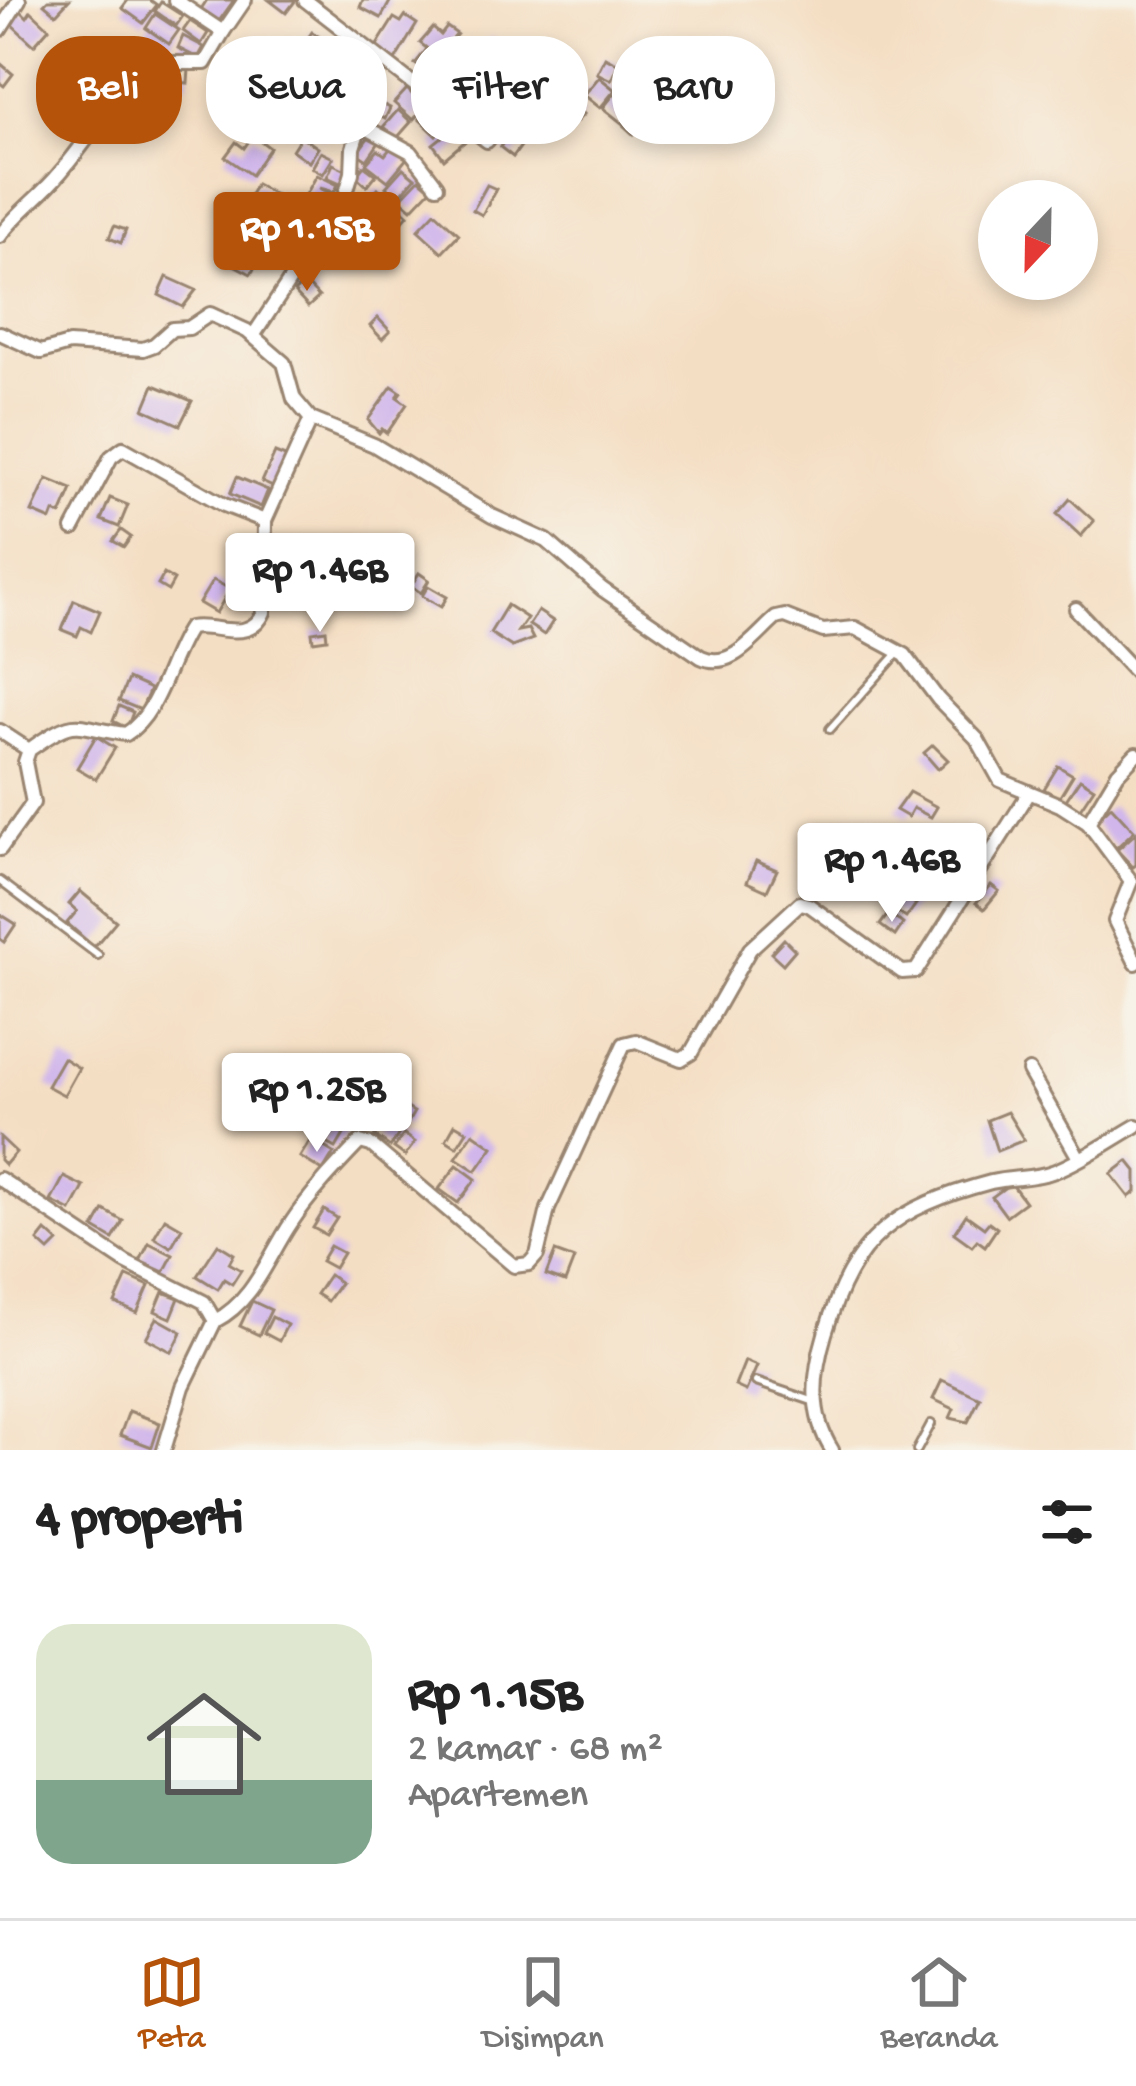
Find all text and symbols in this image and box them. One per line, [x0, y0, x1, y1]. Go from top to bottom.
chip: Beli [36, 36, 182, 144]
chip: Sewa [206, 36, 387, 144]
chip: Filter [411, 36, 588, 144]
chip: Baru [612, 36, 775, 144]
north arrow [978, 180, 1098, 300]
map controls [978, 180, 1098, 300]
pin: Rp 1.15B [183, 192, 431, 294]
text: Rp 1.15B [240, 208, 374, 254]
pin: Rp 1.46B [196, 533, 444, 635]
text: Rp 1.46B [252, 549, 388, 595]
pin: Rp 1.46B [768, 823, 1016, 925]
text: Rp 1.46B [824, 839, 960, 885]
pin: Rp 1.25B [193, 1053, 441, 1155]
text: Rp 1.25B [249, 1069, 385, 1115]
icon: filters [1034, 1489, 1100, 1555]
text: 4 properti [36, 1492, 243, 1552]
text: Rp 1.15B [408, 1668, 582, 1728]
icon: home [132, 1672, 276, 1816]
text: 2 kamar · 68 m² [408, 1728, 663, 1774]
text: Apartemen [408, 1774, 588, 1820]
tab: Peta [138, 1949, 205, 2059]
tab: Disimpan [482, 1949, 604, 2059]
tab: Beranda [880, 1949, 998, 2059]

